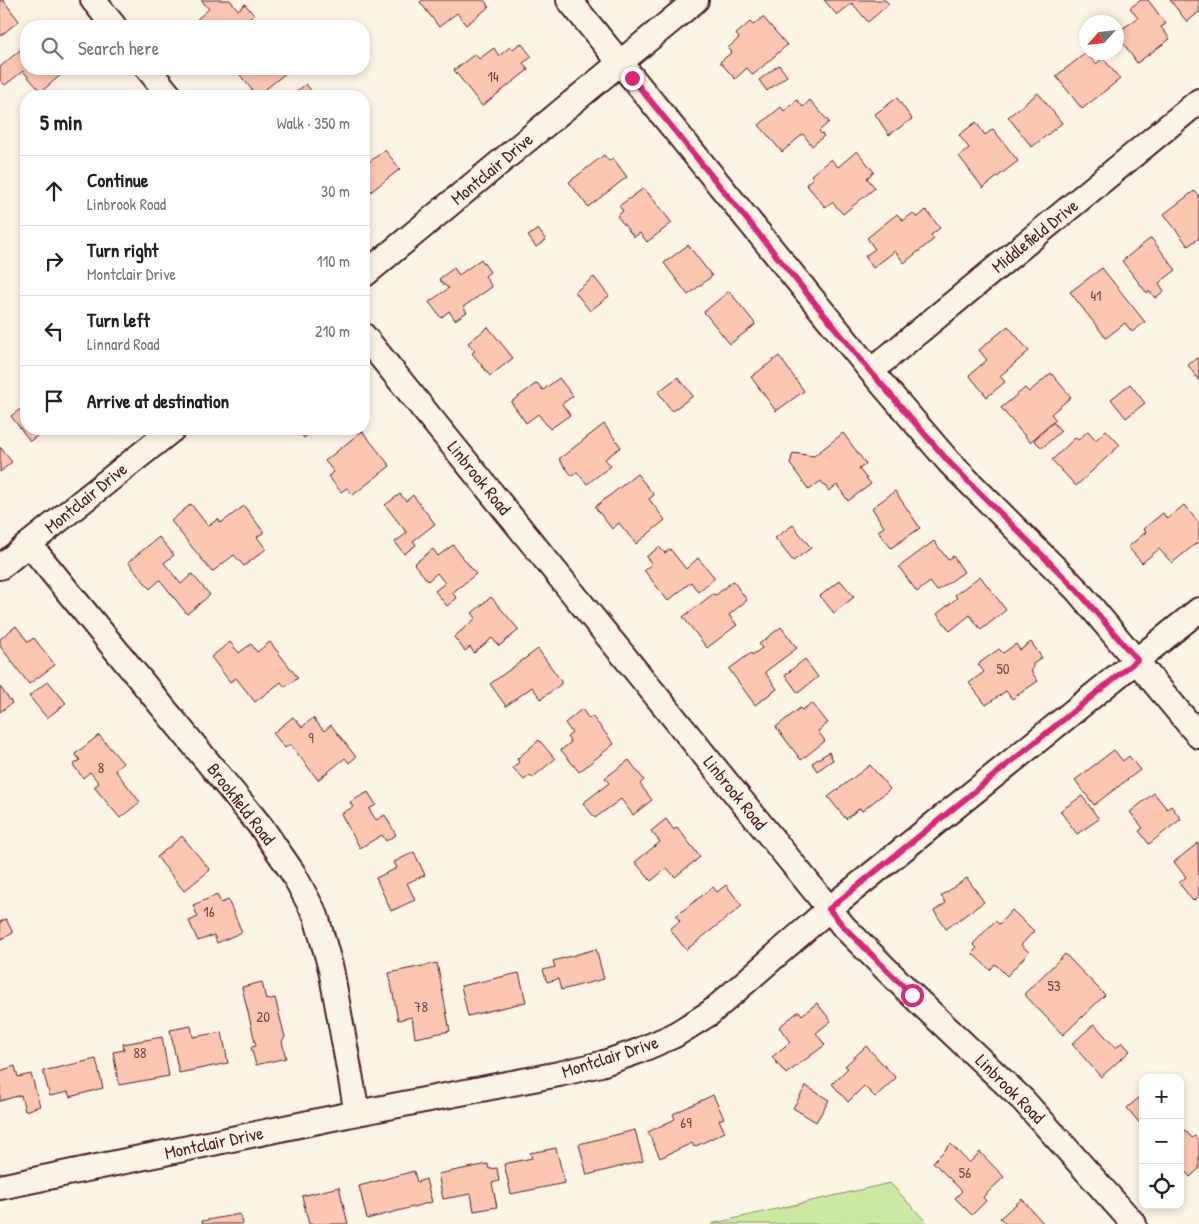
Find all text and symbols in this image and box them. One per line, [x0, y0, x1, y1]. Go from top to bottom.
north arrow [1079, 15, 1124, 60]
search box [20, 20, 370, 75]
icon: search [38, 34, 66, 62]
text: Search here [78, 35, 159, 61]
house number: 14 [487, 66, 499, 87]
route end [621, 67, 644, 90]
text: 5 min [40, 108, 82, 137]
text: Walk · 350 m [277, 112, 350, 134]
street label: Montclair Drive [445, 127, 538, 210]
text: Continue [87, 167, 148, 193]
icon: ahead [40, 177, 68, 205]
text: 30 m [321, 180, 350, 202]
text: Linbrook Road [87, 193, 166, 215]
street label: Middlefield Drive [986, 193, 1083, 278]
text: Turn right [87, 237, 158, 263]
icon: right [40, 247, 68, 275]
text: 110 m [317, 250, 350, 272]
text: Montclair Drive [87, 263, 176, 285]
house number: 41 [1090, 285, 1102, 306]
text: Turn left [87, 307, 150, 333]
icon: left [40, 317, 68, 345]
text: 210 m [315, 320, 350, 342]
text: Linnard Road [87, 333, 160, 355]
icon: arrive [40, 387, 68, 415]
text: Arrive at destination [87, 388, 229, 414]
street label: Linbrook Road [442, 435, 517, 520]
street label: Montclair Drive [39, 456, 132, 539]
house number: 50 [996, 658, 1010, 679]
house number: 9 [308, 727, 314, 748]
street label: Linbrook Road [698, 750, 773, 835]
house number: 8 [98, 757, 104, 778]
street label: Brookfield Road [201, 757, 281, 850]
house number: 16 [203, 901, 215, 922]
house number: 53 [1047, 975, 1061, 996]
route start [901, 984, 924, 1007]
house number: 78 [414, 996, 428, 1017]
house number: 20 [256, 1006, 270, 1027]
street label: Montclair Drive [558, 1029, 661, 1084]
house number: 88 [134, 1042, 147, 1063]
street label: Linbrook Road [970, 1048, 1051, 1129]
map controls [1139, 1074, 1184, 1209]
button: + [1139, 1074, 1184, 1119]
house number: 69 [680, 1112, 692, 1133]
button: − [1139, 1119, 1184, 1164]
street label: Montclair Drive [162, 1120, 265, 1165]
house number: 56 [959, 1162, 971, 1183]
button: locate [1139, 1164, 1184, 1209]

